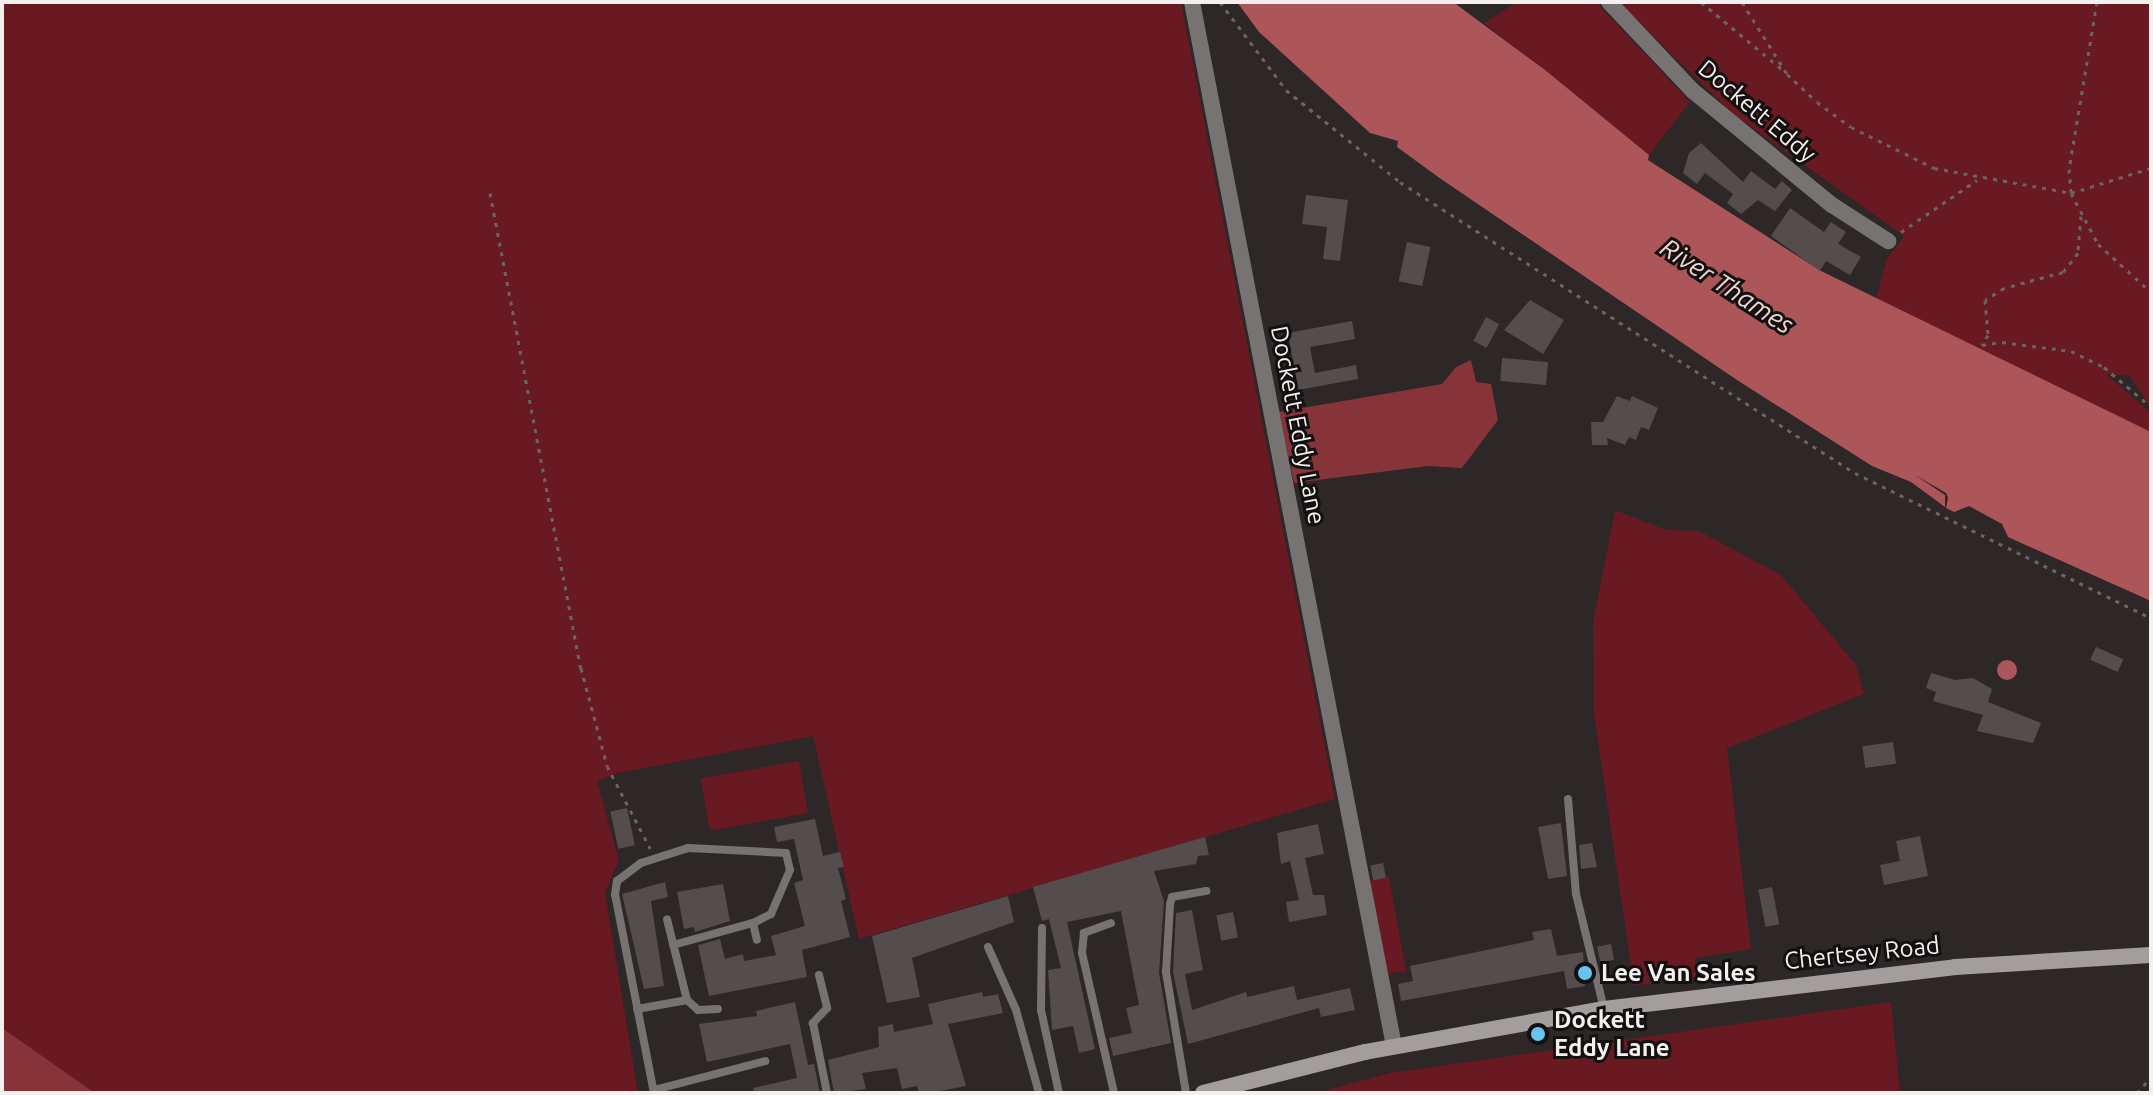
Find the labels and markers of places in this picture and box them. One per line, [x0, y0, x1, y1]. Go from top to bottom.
place label: Lee Van Sales [1601, 959, 1756, 987]
marker: Lee Van Sales [1576, 964, 1594, 982]
place label: Dockett Eddy Lane [1554, 1006, 1670, 1062]
marker: Dockett Eddy Lane [1529, 1025, 1547, 1043]

